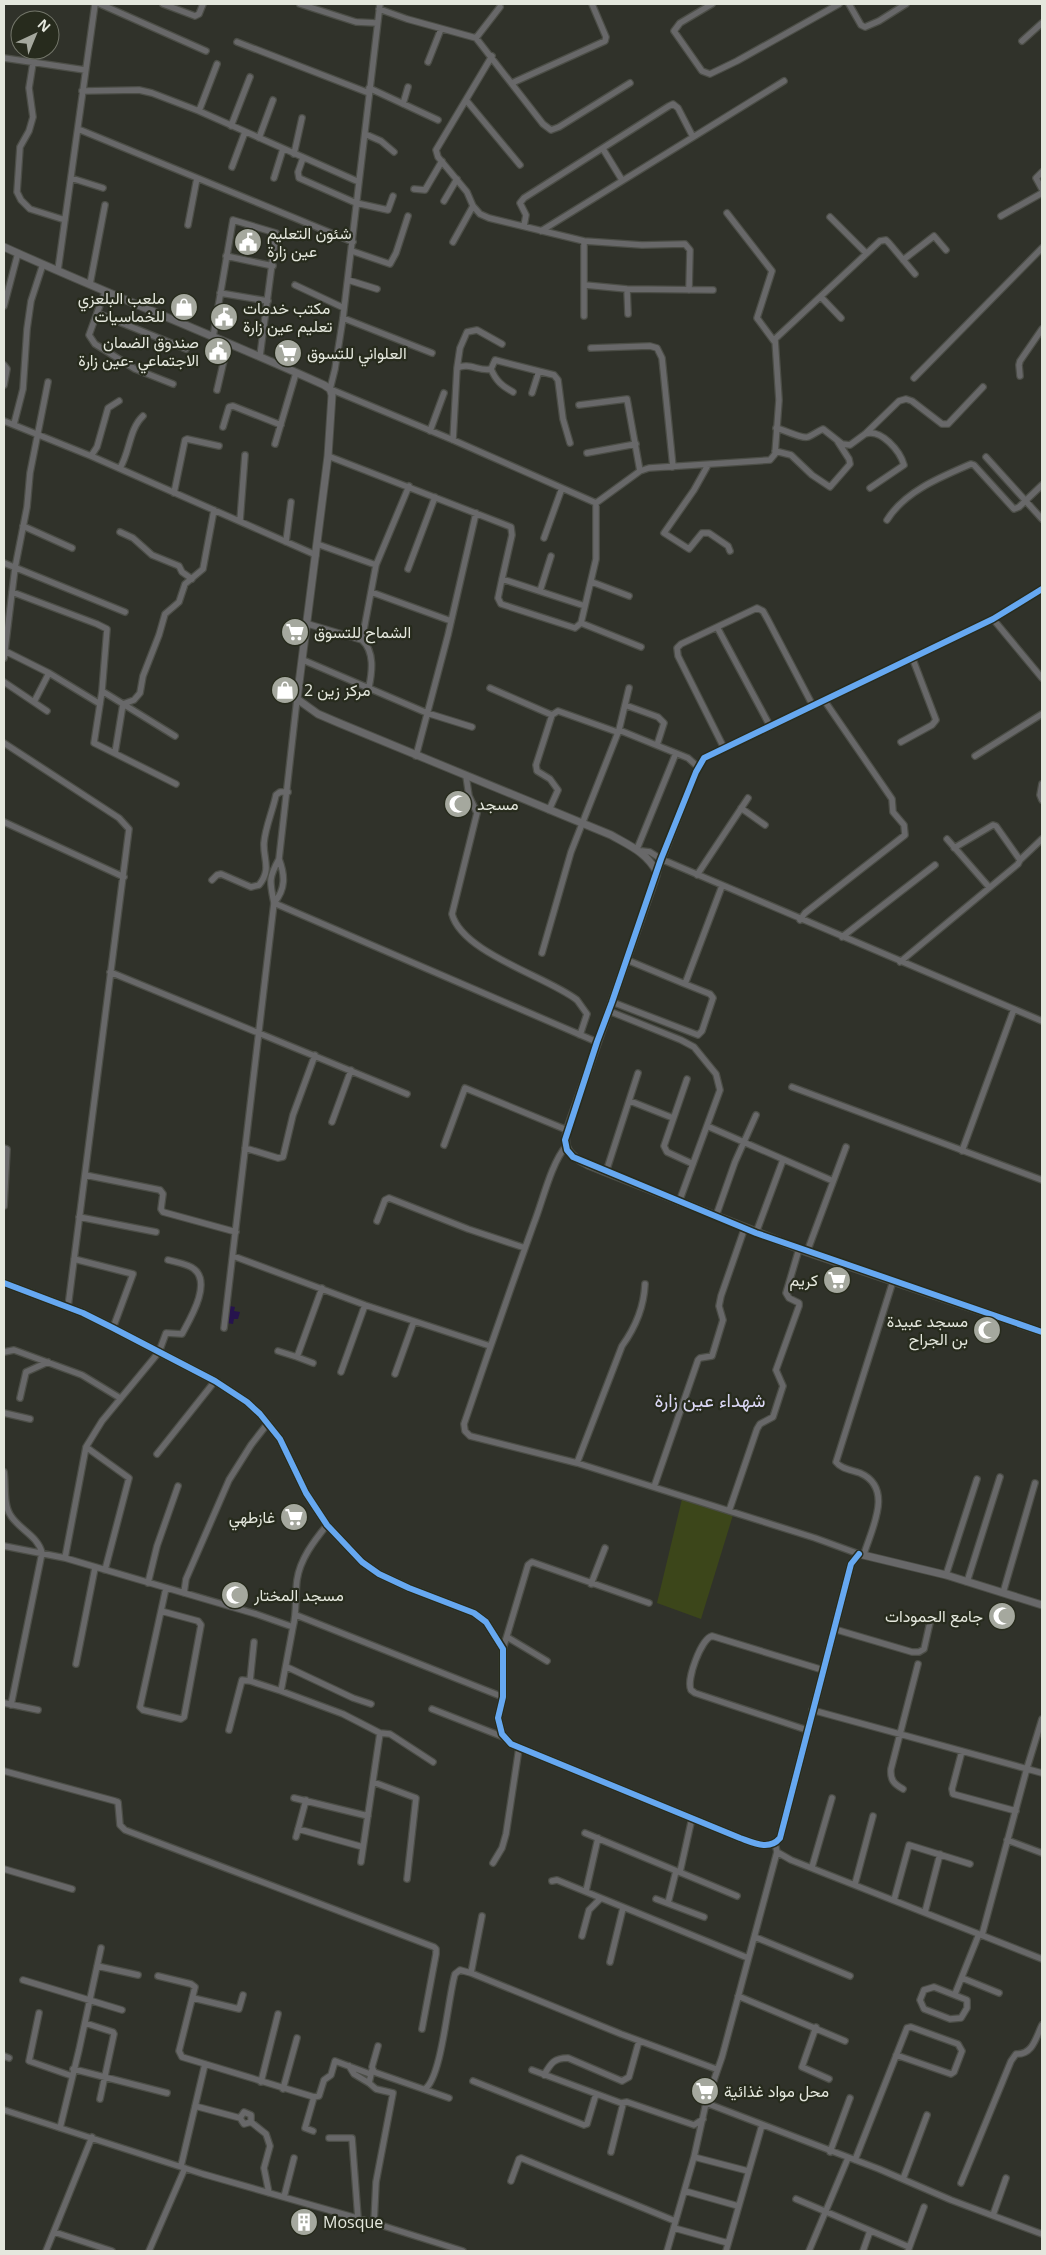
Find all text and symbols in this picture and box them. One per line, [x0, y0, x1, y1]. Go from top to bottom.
north arrow [10, 10, 60, 60]
text: N [34, 14, 55, 36]
place label: شئون التعليم عين زارة [267, 222, 352, 262]
public building icon: شئون التعليم عين زارة [233, 227, 263, 257]
place label: ملعب البلعزي للخماسيات [78, 287, 165, 327]
shop icon: ملعب البلعزي للخماسيات [169, 292, 199, 322]
place label: مكتب خدمات تعليم عين زارة [243, 297, 333, 337]
public building icon: مكتب خدمات تعليم عين زارة [209, 302, 239, 332]
place label: صندوق الضمان الاجتماعي -عين زارة [78, 331, 199, 374]
public building icon: صندوق الضمان الاجتماعي -عين زارة [203, 336, 233, 366]
supermarket icon: العلواني للتسوق [273, 338, 303, 368]
place label: العلواني للتسوق [307, 342, 407, 367]
supermarket icon: الشماح للتسوق [280, 617, 310, 647]
place label: الشماح للتسوق [314, 621, 411, 644]
shop icon: مركز زين 2 [270, 675, 300, 705]
place label: مركز زين 2 [304, 679, 371, 701]
mosque icon: مسجد [443, 789, 473, 819]
place label: مسجد [477, 793, 518, 815]
supermarket icon: كريم [822, 1265, 852, 1295]
place label: كريم [790, 1269, 818, 1291]
place label: مسجد عبيدة بن الجراح [887, 1310, 968, 1351]
mosque icon: مسجد عبيدة بن الجراح [972, 1315, 1002, 1345]
district label: شهداء عين زارة [654, 1387, 766, 1413]
supermarket icon: غازطهي [279, 1502, 309, 1532]
place label: غازطهي [229, 1506, 275, 1531]
mosque icon: مسجد المختار [220, 1580, 250, 1610]
place label: مسجد المختار [253, 1584, 344, 1606]
mosque icon: جامع الحمودات [987, 1601, 1017, 1631]
place label: جامع الحمودات [885, 1605, 983, 1628]
supermarket icon: محل مواد غذائية [690, 2076, 720, 2106]
place label: محل مواد غذائية [724, 2080, 829, 2102]
building icon: Mosque [289, 2207, 319, 2237]
place label: Mosque [323, 2211, 383, 2233]

